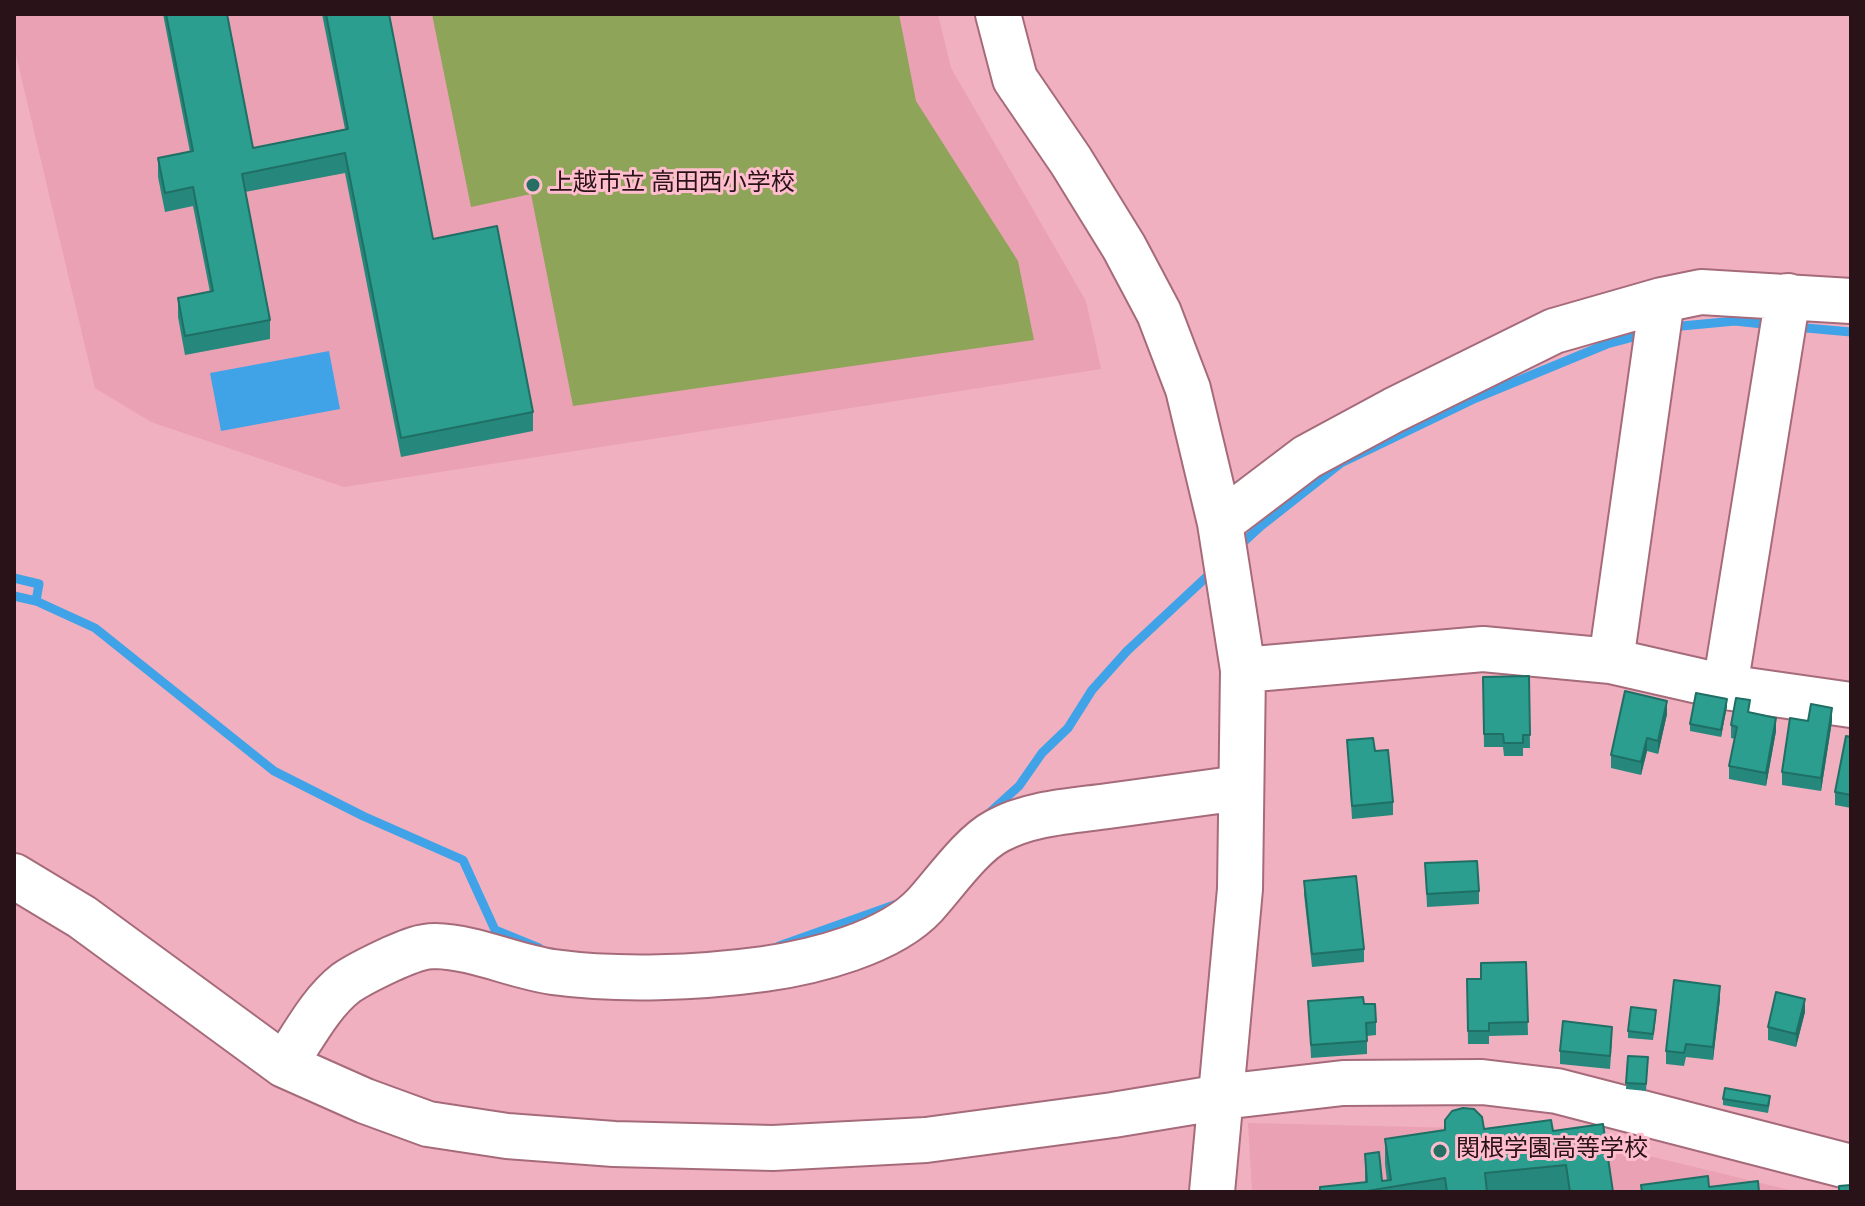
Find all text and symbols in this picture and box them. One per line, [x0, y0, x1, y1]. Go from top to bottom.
place label: 上越市立 高田西小学校 [549, 171, 795, 199]
marker: 上越市立 高田西小学校 [524, 176, 542, 194]
place label: 関根学園高等学校 [1456, 1137, 1648, 1165]
marker: 関根学園高等学校 [1431, 1142, 1449, 1160]

